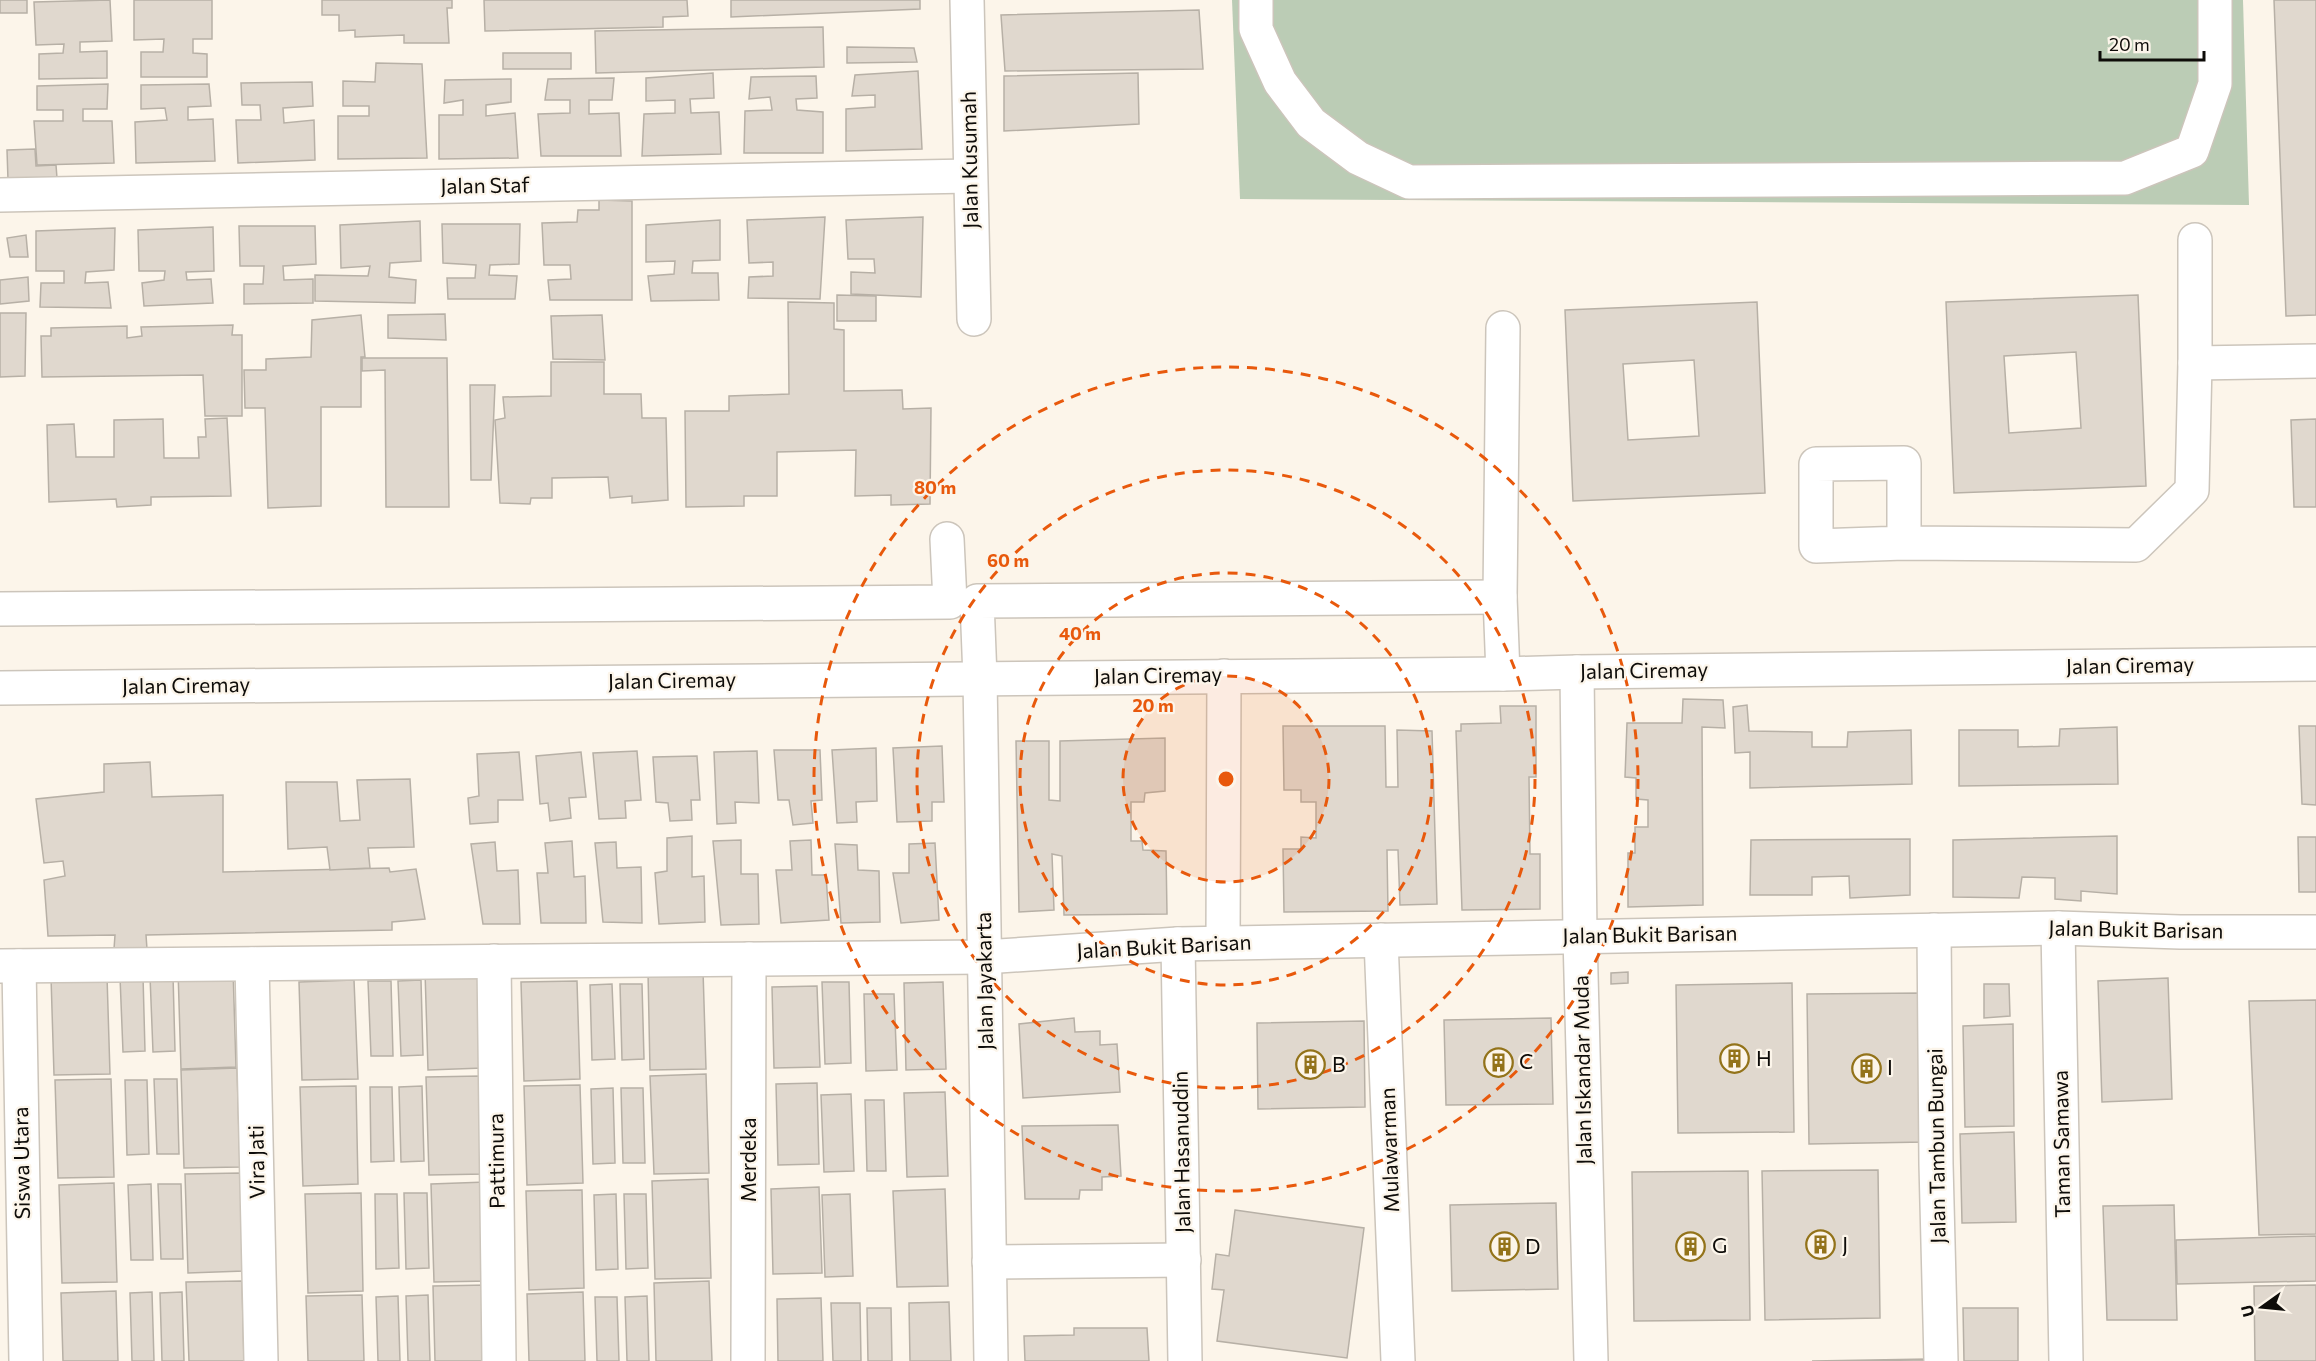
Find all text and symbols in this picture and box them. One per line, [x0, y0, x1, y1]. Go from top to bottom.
scale bar [2100, 24, 2204, 62]
text: 20 m [2109, 33, 2150, 55]
street label: Jalan Kusumah [955, 91, 982, 229]
street label: Jalan Staf [440, 171, 531, 198]
text: 80 m [914, 476, 956, 498]
text: 60 m [987, 549, 1029, 571]
text: 40 m [1059, 622, 1101, 644]
street label: Jalan Ciremay [2066, 651, 2194, 678]
street label: Jalan Ciremay [1580, 656, 1708, 683]
street label: Jalan Ciremay [1094, 661, 1222, 688]
street label: Jalan Ciremay [608, 666, 736, 693]
street label: Jalan Ciremay [122, 671, 250, 698]
text: 20 m [1132, 694, 1174, 716]
centre of rings [1216, 769, 1236, 789]
street label: Jalan Jayakarta [970, 912, 997, 1050]
street label: Jalan Bukit Barisan [2048, 914, 2224, 943]
street label: Jalan Bukit Barisan [1562, 919, 1738, 948]
street label: Jalan Bukit Barisan [1076, 928, 1252, 963]
street label: Jalan Iskandar Muda [1567, 975, 1596, 1165]
building icon: H [1719, 1043, 1751, 1075]
place label: H [1756, 1045, 1772, 1070]
building icon: C [1482, 1046, 1514, 1078]
place label: C [1519, 1048, 1533, 1073]
street label: Jalan Tambun Bungai [1921, 1048, 1950, 1244]
building icon: B [1295, 1049, 1327, 1081]
place label: B [1332, 1051, 1346, 1076]
building icon: I [1850, 1052, 1882, 1084]
place label: I [1887, 1054, 1893, 1079]
street label: Taman Samawa [2047, 1070, 2074, 1218]
street label: Jalan Hasanuddin [1167, 1071, 1194, 1233]
street label: Mulawarman [1374, 1087, 1403, 1213]
street label: Siswa Utara [7, 1106, 34, 1220]
street label: Pattimura [482, 1113, 509, 1209]
street label: Merdeka [735, 1118, 760, 1202]
street label: Vira Jati [242, 1125, 269, 1199]
building icon: J [1805, 1229, 1837, 1261]
building icon: G [1675, 1230, 1707, 1262]
building icon: D [1488, 1231, 1520, 1263]
place label: J [1842, 1231, 1848, 1256]
place label: G [1712, 1232, 1727, 1257]
place label: D [1525, 1233, 1540, 1258]
north arrow [2232, 1277, 2292, 1337]
text: U [2236, 1303, 2258, 1319]

